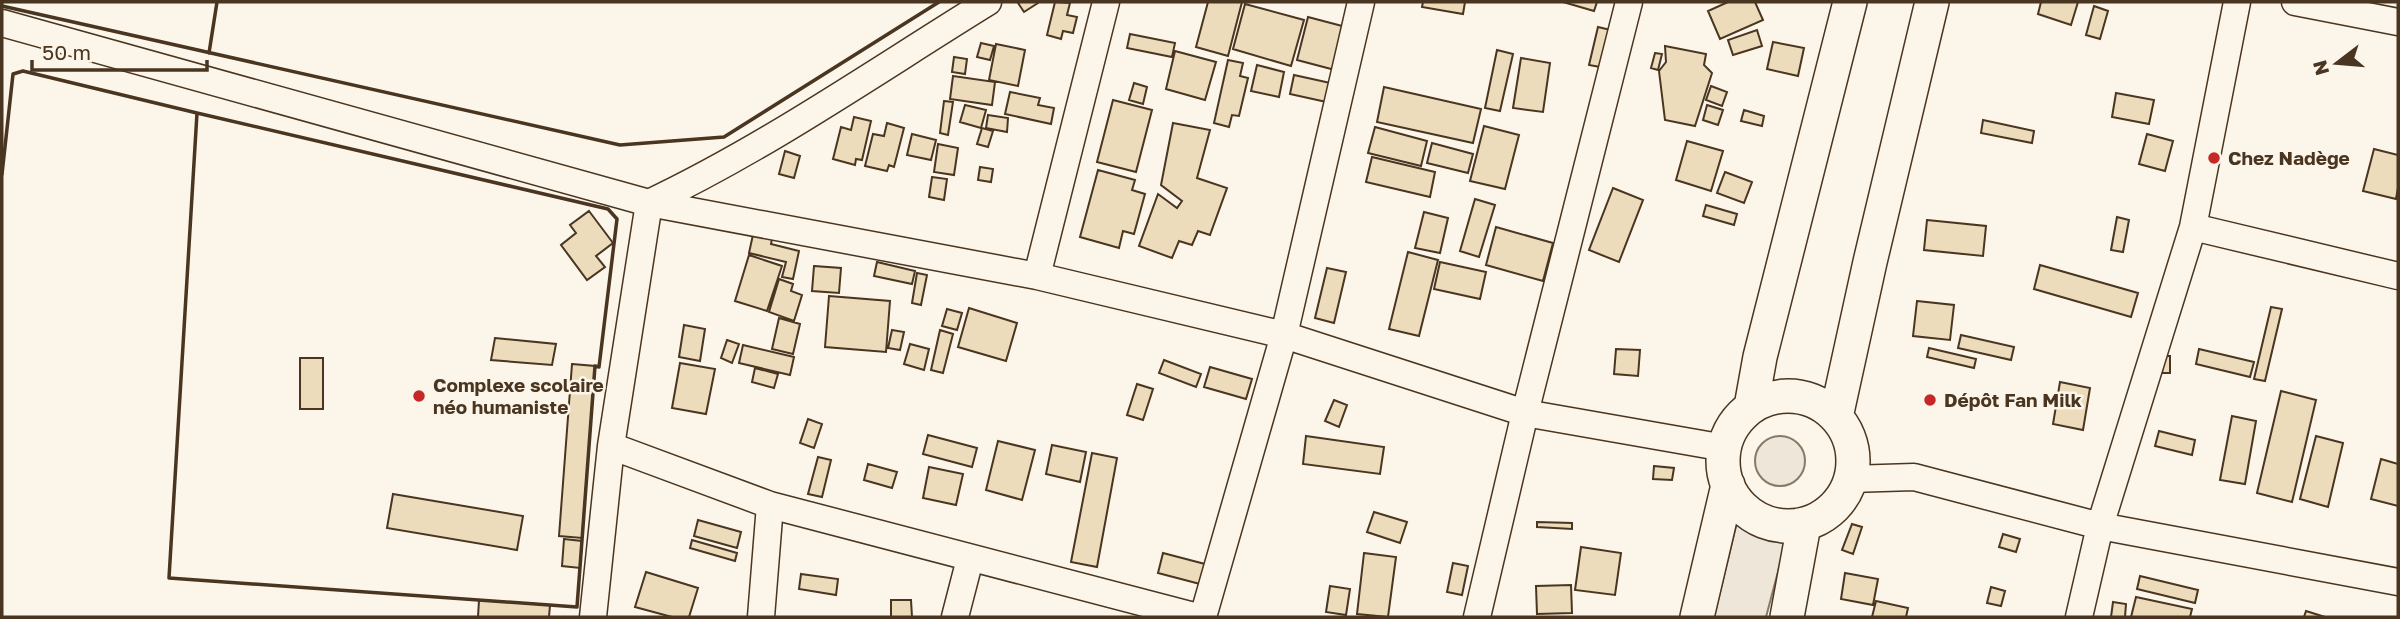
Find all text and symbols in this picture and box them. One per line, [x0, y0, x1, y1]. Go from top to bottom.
scale bar [32, 28, 206, 72]
north arrow [2302, 28, 2372, 98]
text: 50 m [42, 39, 91, 65]
text: N [2307, 58, 2333, 78]
place label: Chez Nadège [2228, 146, 2350, 169]
marker: Chez Nadège [2206, 150, 2222, 166]
place label: Complexe scolaire néo humaniste [433, 373, 604, 418]
marker: Complexe scolaire néo humaniste [411, 388, 427, 404]
place label: Dépôt Fan Milk [1944, 388, 2082, 411]
marker: Dépôt Fan Milk [1922, 392, 1938, 408]

